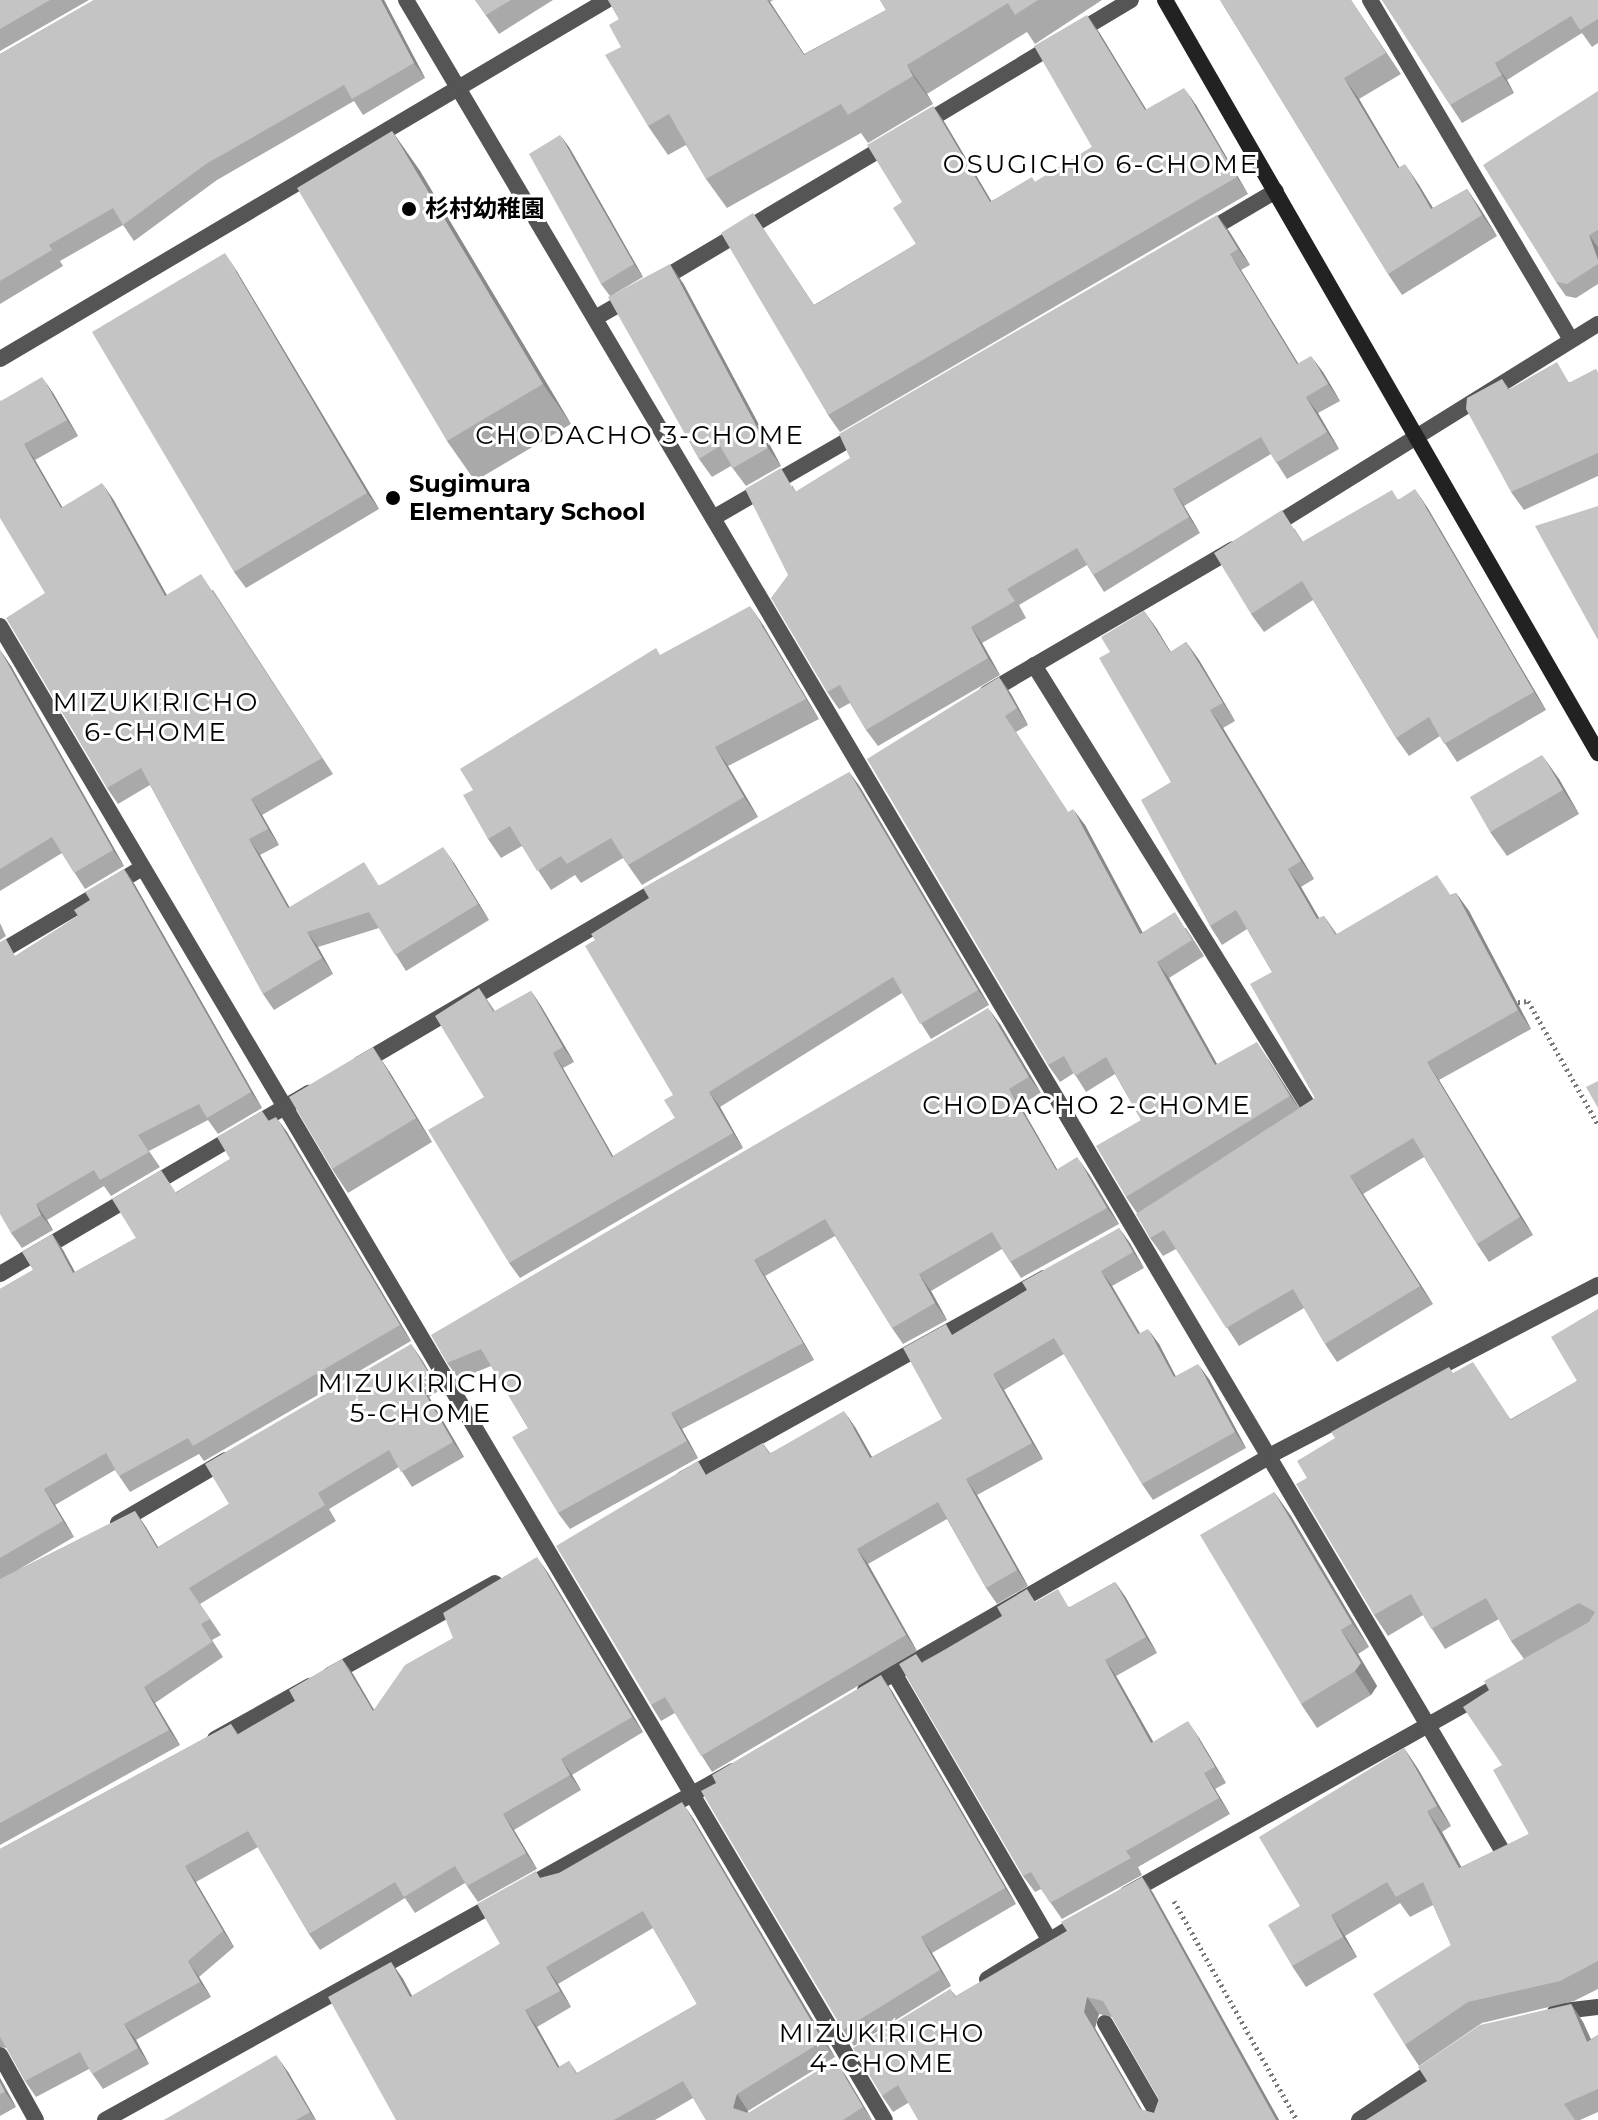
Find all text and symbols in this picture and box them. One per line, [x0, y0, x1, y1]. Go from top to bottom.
district label: OSUGICHO 6-CHOME [943, 149, 1259, 181]
place label: 杉村幼稚園 [425, 195, 545, 223]
marker: 杉村幼稚園 [400, 200, 418, 218]
district label: CHODACHO 3-CHOME [475, 420, 805, 452]
place label: Sugimura Elementary School [409, 470, 646, 526]
marker: Sugimura Elementary School [384, 489, 402, 507]
district label: MIZUKIRICHO 6-CHOME [53, 687, 259, 748]
district label: CHODACHO 2-CHOME [922, 1090, 1252, 1122]
district label: MIZUKIRICHO 5-CHOME [318, 1368, 524, 1430]
district label: MIZUKIRICHO 4-CHOME [779, 2018, 985, 2080]

